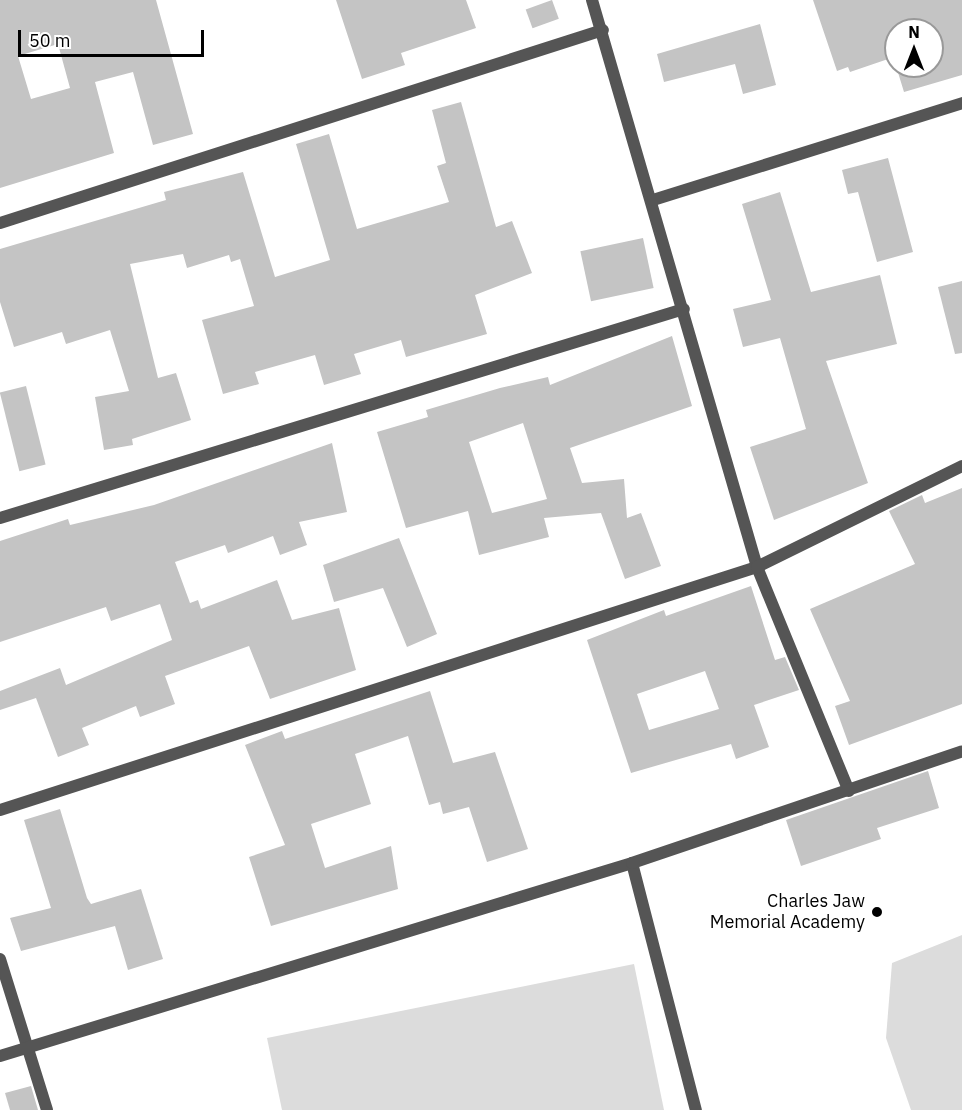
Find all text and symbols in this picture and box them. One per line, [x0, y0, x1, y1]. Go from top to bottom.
scale bar [21, 18, 207, 56]
north arrow [884, 18, 944, 78]
text: N [908, 22, 920, 42]
text: 50 m [29, 29, 71, 52]
place label: Charles Jaw Memorial Academy [710, 891, 865, 934]
marker: Charles Jaw Memorial Academy [870, 905, 884, 919]

